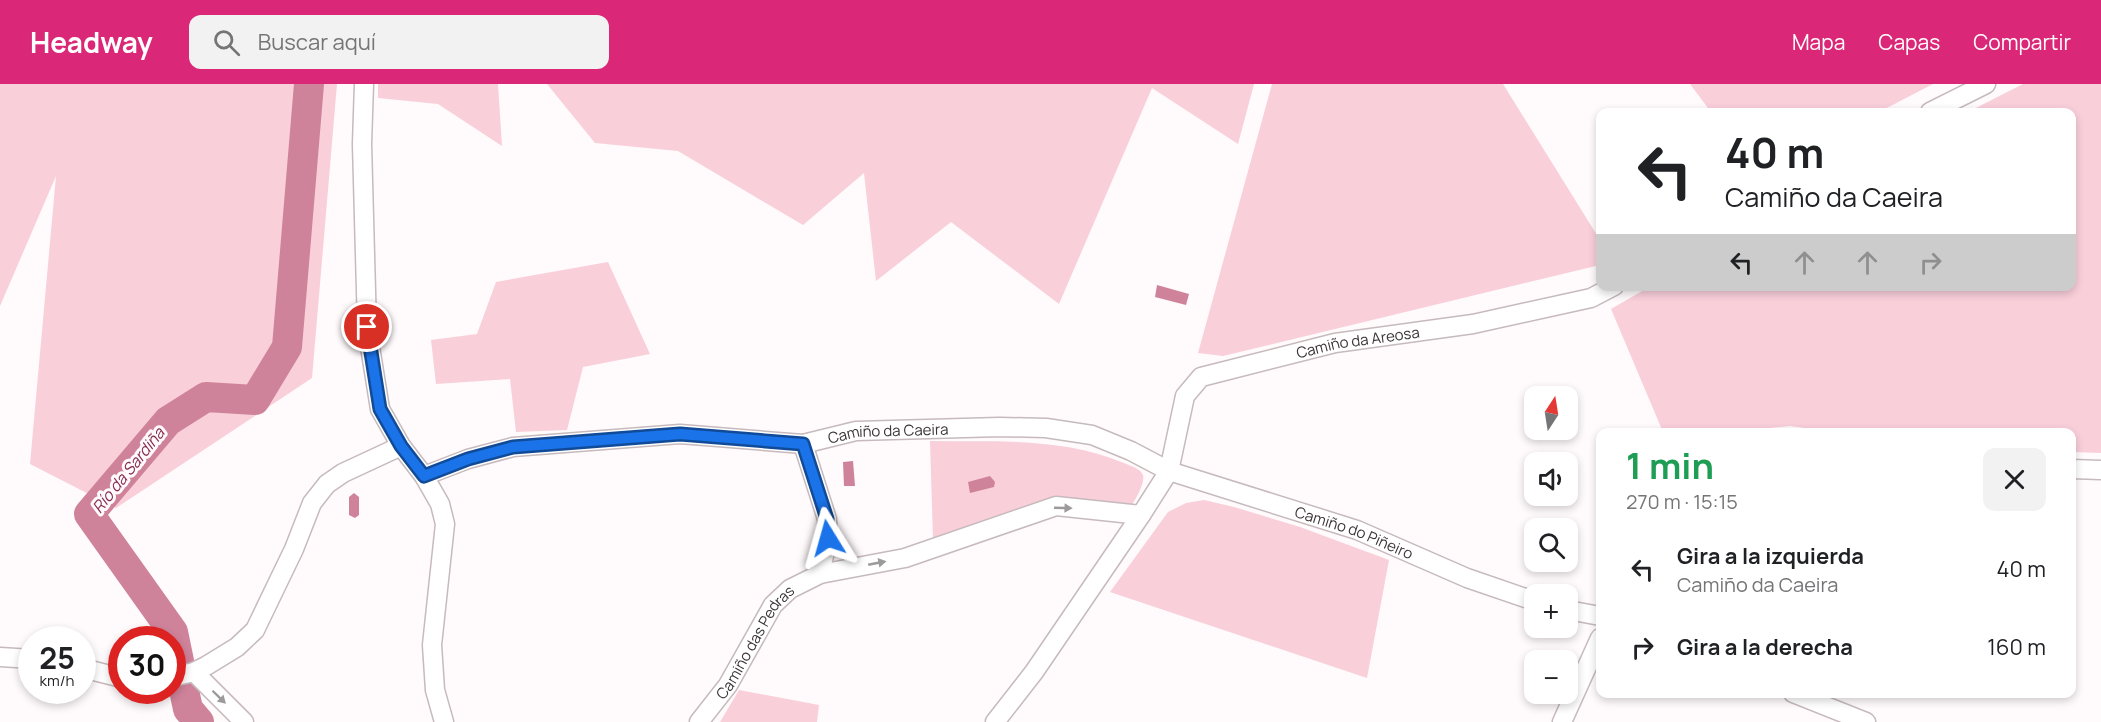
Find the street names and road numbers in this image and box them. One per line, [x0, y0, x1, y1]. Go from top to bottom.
street label: Camiño da Areosa [1294, 321, 1421, 363]
street label: Camiño da Caeira [826, 418, 949, 448]
street label: Camiño do Piñeiro [1292, 501, 1417, 564]
street label: Camiño das Pedras [710, 580, 799, 703]

